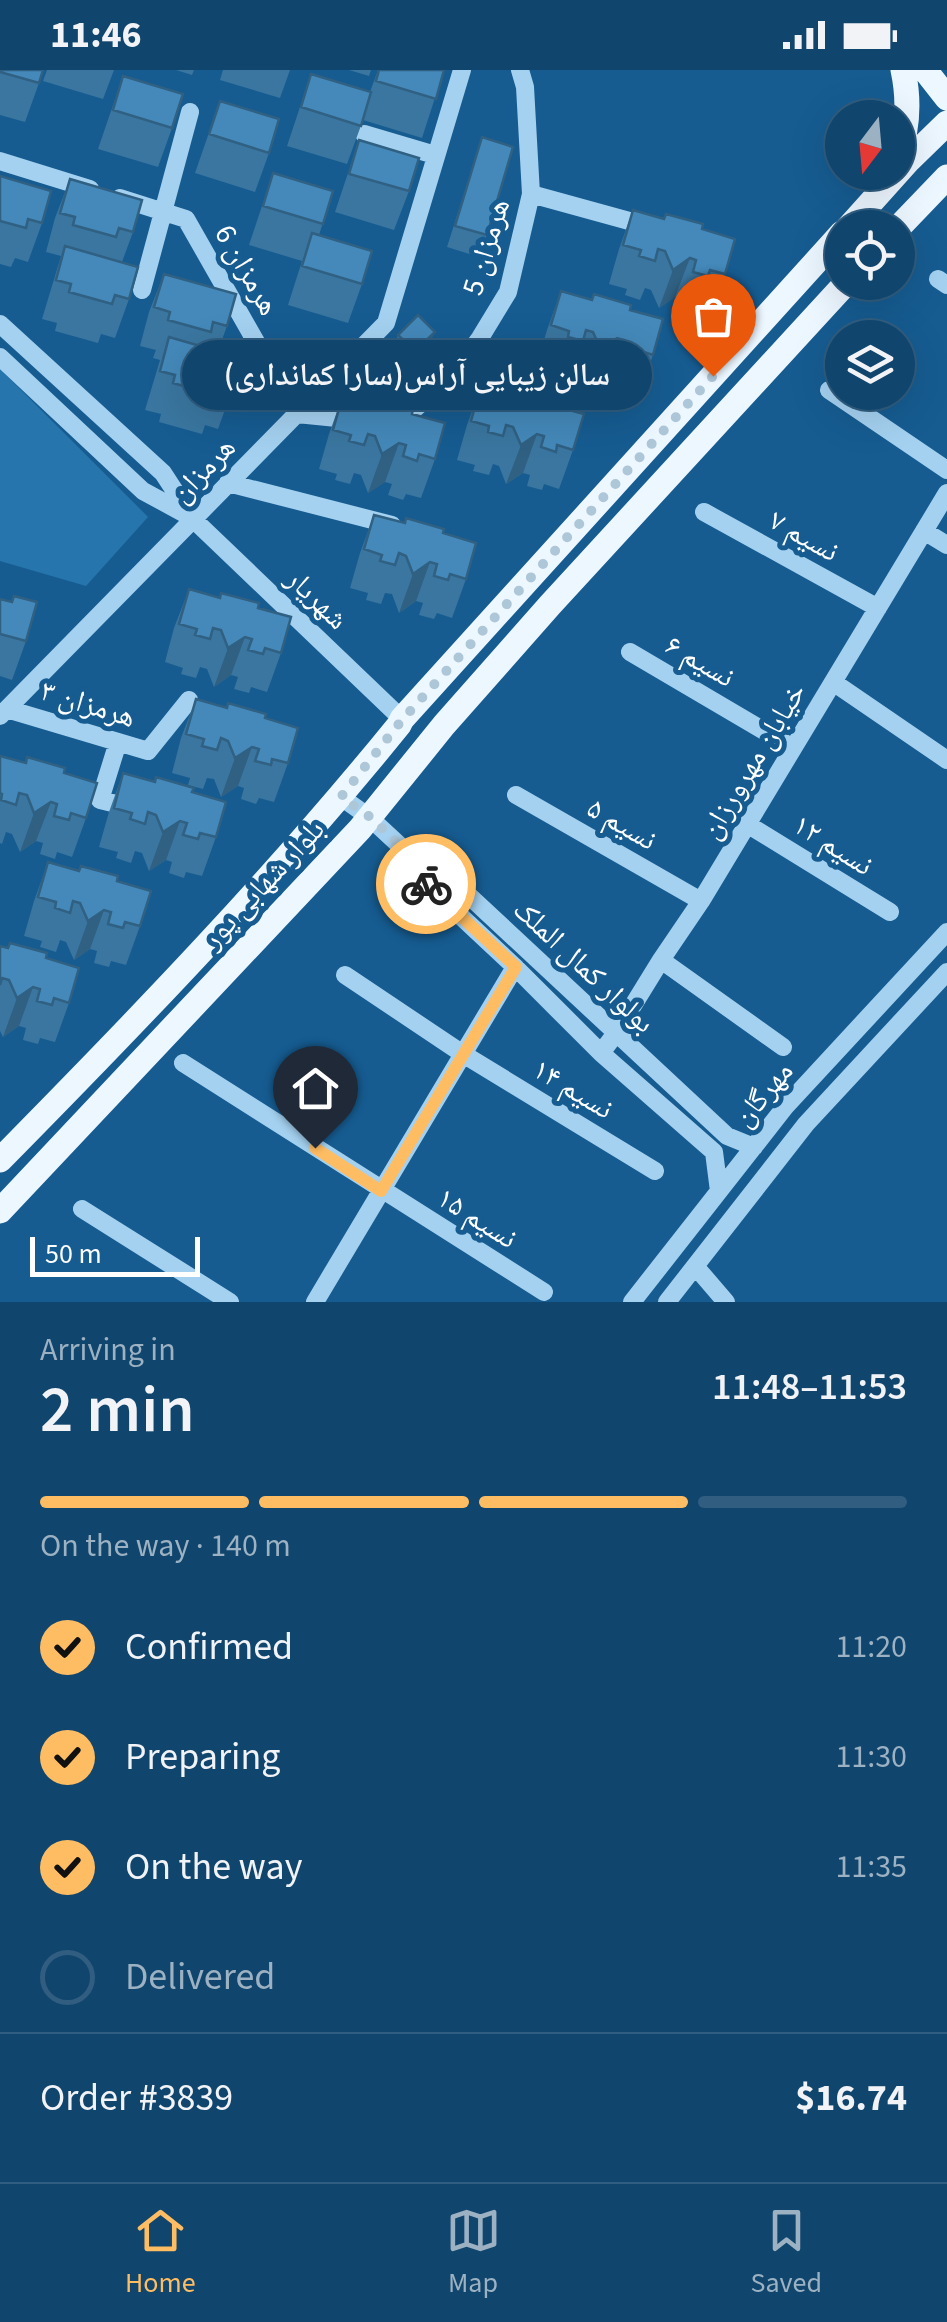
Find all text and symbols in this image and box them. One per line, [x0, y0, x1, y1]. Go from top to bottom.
text: 11:46 [50, 8, 142, 62]
north arrow [825, 100, 915, 190]
map controls [825, 100, 915, 410]
street label: هرمزان 5 [451, 193, 521, 301]
button: locate [825, 210, 915, 300]
street label: هرمزان 6 [204, 216, 290, 324]
pin [671, 274, 756, 377]
icon: bag [686, 289, 741, 344]
button: layers [825, 320, 915, 410]
callout: سالن زیبایی آراس(سارا کمانداری) [183, 341, 653, 411]
text: سالن زیبایی آراس(سارا کمانداری) [224, 352, 610, 398]
street label: هرمزان [160, 427, 246, 513]
street label: نسیم ۷ [761, 499, 847, 573]
street label: شهریار [275, 558, 358, 640]
street label: نسیم ۶ [657, 624, 743, 698]
street label: هرمزان ۳ [35, 669, 141, 739]
street label: خیابان مهرورزان [689, 674, 817, 848]
street label: نسیم ۵ [579, 787, 665, 861]
street label: نسیم ۱۲ [784, 804, 882, 886]
street label: بلوار شهابی پور [191, 809, 335, 959]
courier [376, 834, 476, 934]
icon: bike [399, 857, 454, 912]
street label: بولوار کمال الملک [503, 889, 665, 1043]
pin [273, 1046, 358, 1149]
street label: نسیم ۱۴ [524, 1048, 622, 1130]
street label: مهرگان [722, 1052, 804, 1136]
icon: home [288, 1061, 343, 1116]
street label: نسیم ۱۵ [428, 1177, 526, 1259]
scale bar [30, 1232, 200, 1276]
text: 50 m [45, 1234, 102, 1274]
text: Arriving in [40, 1327, 176, 1373]
text: 11:48–11:53 [712, 1360, 907, 1414]
text: 2 min [40, 1364, 195, 1457]
text: On the way · 140 m [40, 1523, 291, 1569]
icon: check [40, 1620, 95, 1675]
text: Confirmed [125, 1620, 293, 1674]
text: 11:20 [835, 1624, 907, 1670]
icon: check [40, 1730, 95, 1785]
text: Preparing [125, 1730, 280, 1784]
text: 11:30 [835, 1734, 907, 1780]
icon: check [40, 1840, 95, 1895]
text: On the way [125, 1840, 302, 1894]
text: 11:35 [835, 1844, 907, 1890]
text: Delivered [125, 1950, 275, 2004]
text: Order #3839 [40, 2071, 233, 2125]
text: $16.74 [795, 2071, 907, 2125]
tab: Home [125, 2203, 196, 2303]
tab: Map [446, 2203, 501, 2303]
tab: Saved [751, 2203, 822, 2303]

